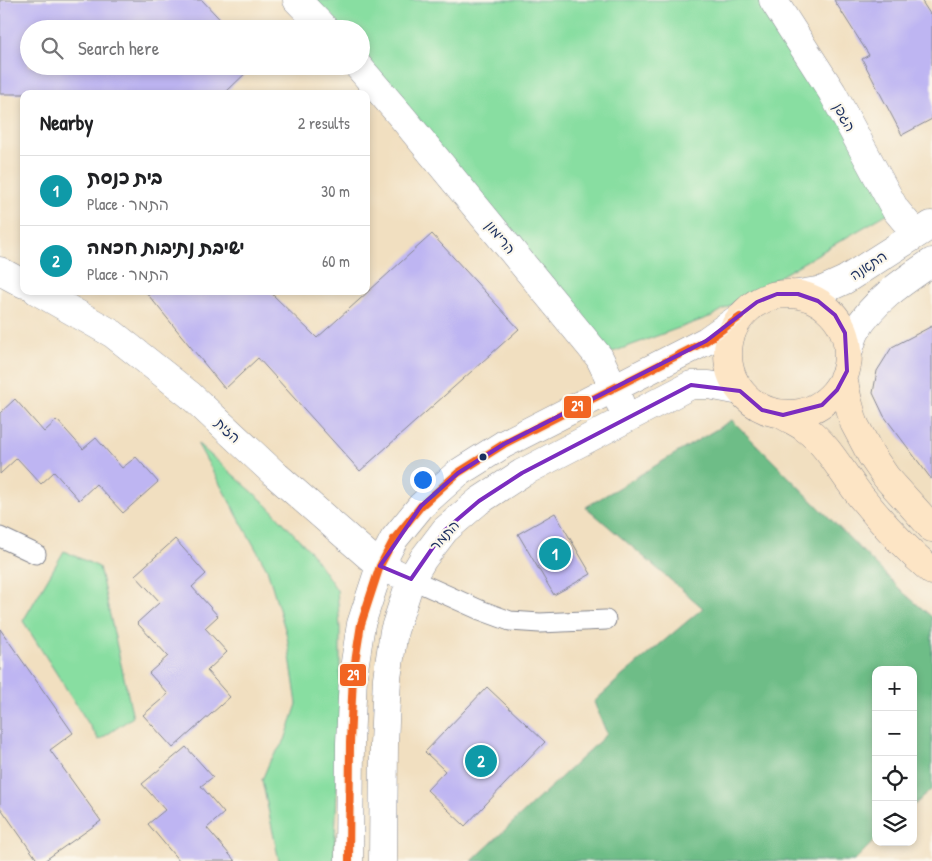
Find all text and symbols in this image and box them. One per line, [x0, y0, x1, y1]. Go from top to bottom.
search box [20, 20, 370, 75]
icon: search [38, 34, 66, 62]
text: Search here [78, 35, 159, 61]
street label: הגפן [829, 99, 861, 135]
text: Nearby [40, 108, 93, 137]
text: 2 results [298, 112, 350, 134]
text: בית כנסת [87, 164, 163, 190]
text: 1 [53, 180, 59, 202]
text: 30 m [321, 180, 350, 202]
text: Place · התמר [87, 193, 169, 215]
street label: הרימון [482, 216, 520, 258]
text: ישיבת נתיבות חכמה [87, 234, 245, 260]
street label: התאנה [846, 246, 890, 284]
text: 2 [52, 250, 60, 272]
text: 60 m [322, 250, 350, 272]
text: Place · התמר [87, 263, 169, 285]
line badge: 29 [563, 395, 592, 419]
text: 29 [571, 396, 584, 415]
street label: הזית [210, 413, 245, 447]
unlabelled marker [478, 452, 488, 462]
your location [410, 467, 436, 493]
street label: התמר [425, 516, 463, 554]
pin: 1 [539, 535, 571, 573]
line badge: 29 [339, 663, 367, 687]
text: 29 [347, 665, 360, 684]
map controls [872, 666, 917, 846]
button: + [872, 666, 917, 711]
button: − [872, 711, 917, 756]
pin: 2 [465, 742, 497, 780]
button: locate [872, 756, 917, 801]
button: layers [872, 801, 917, 846]

